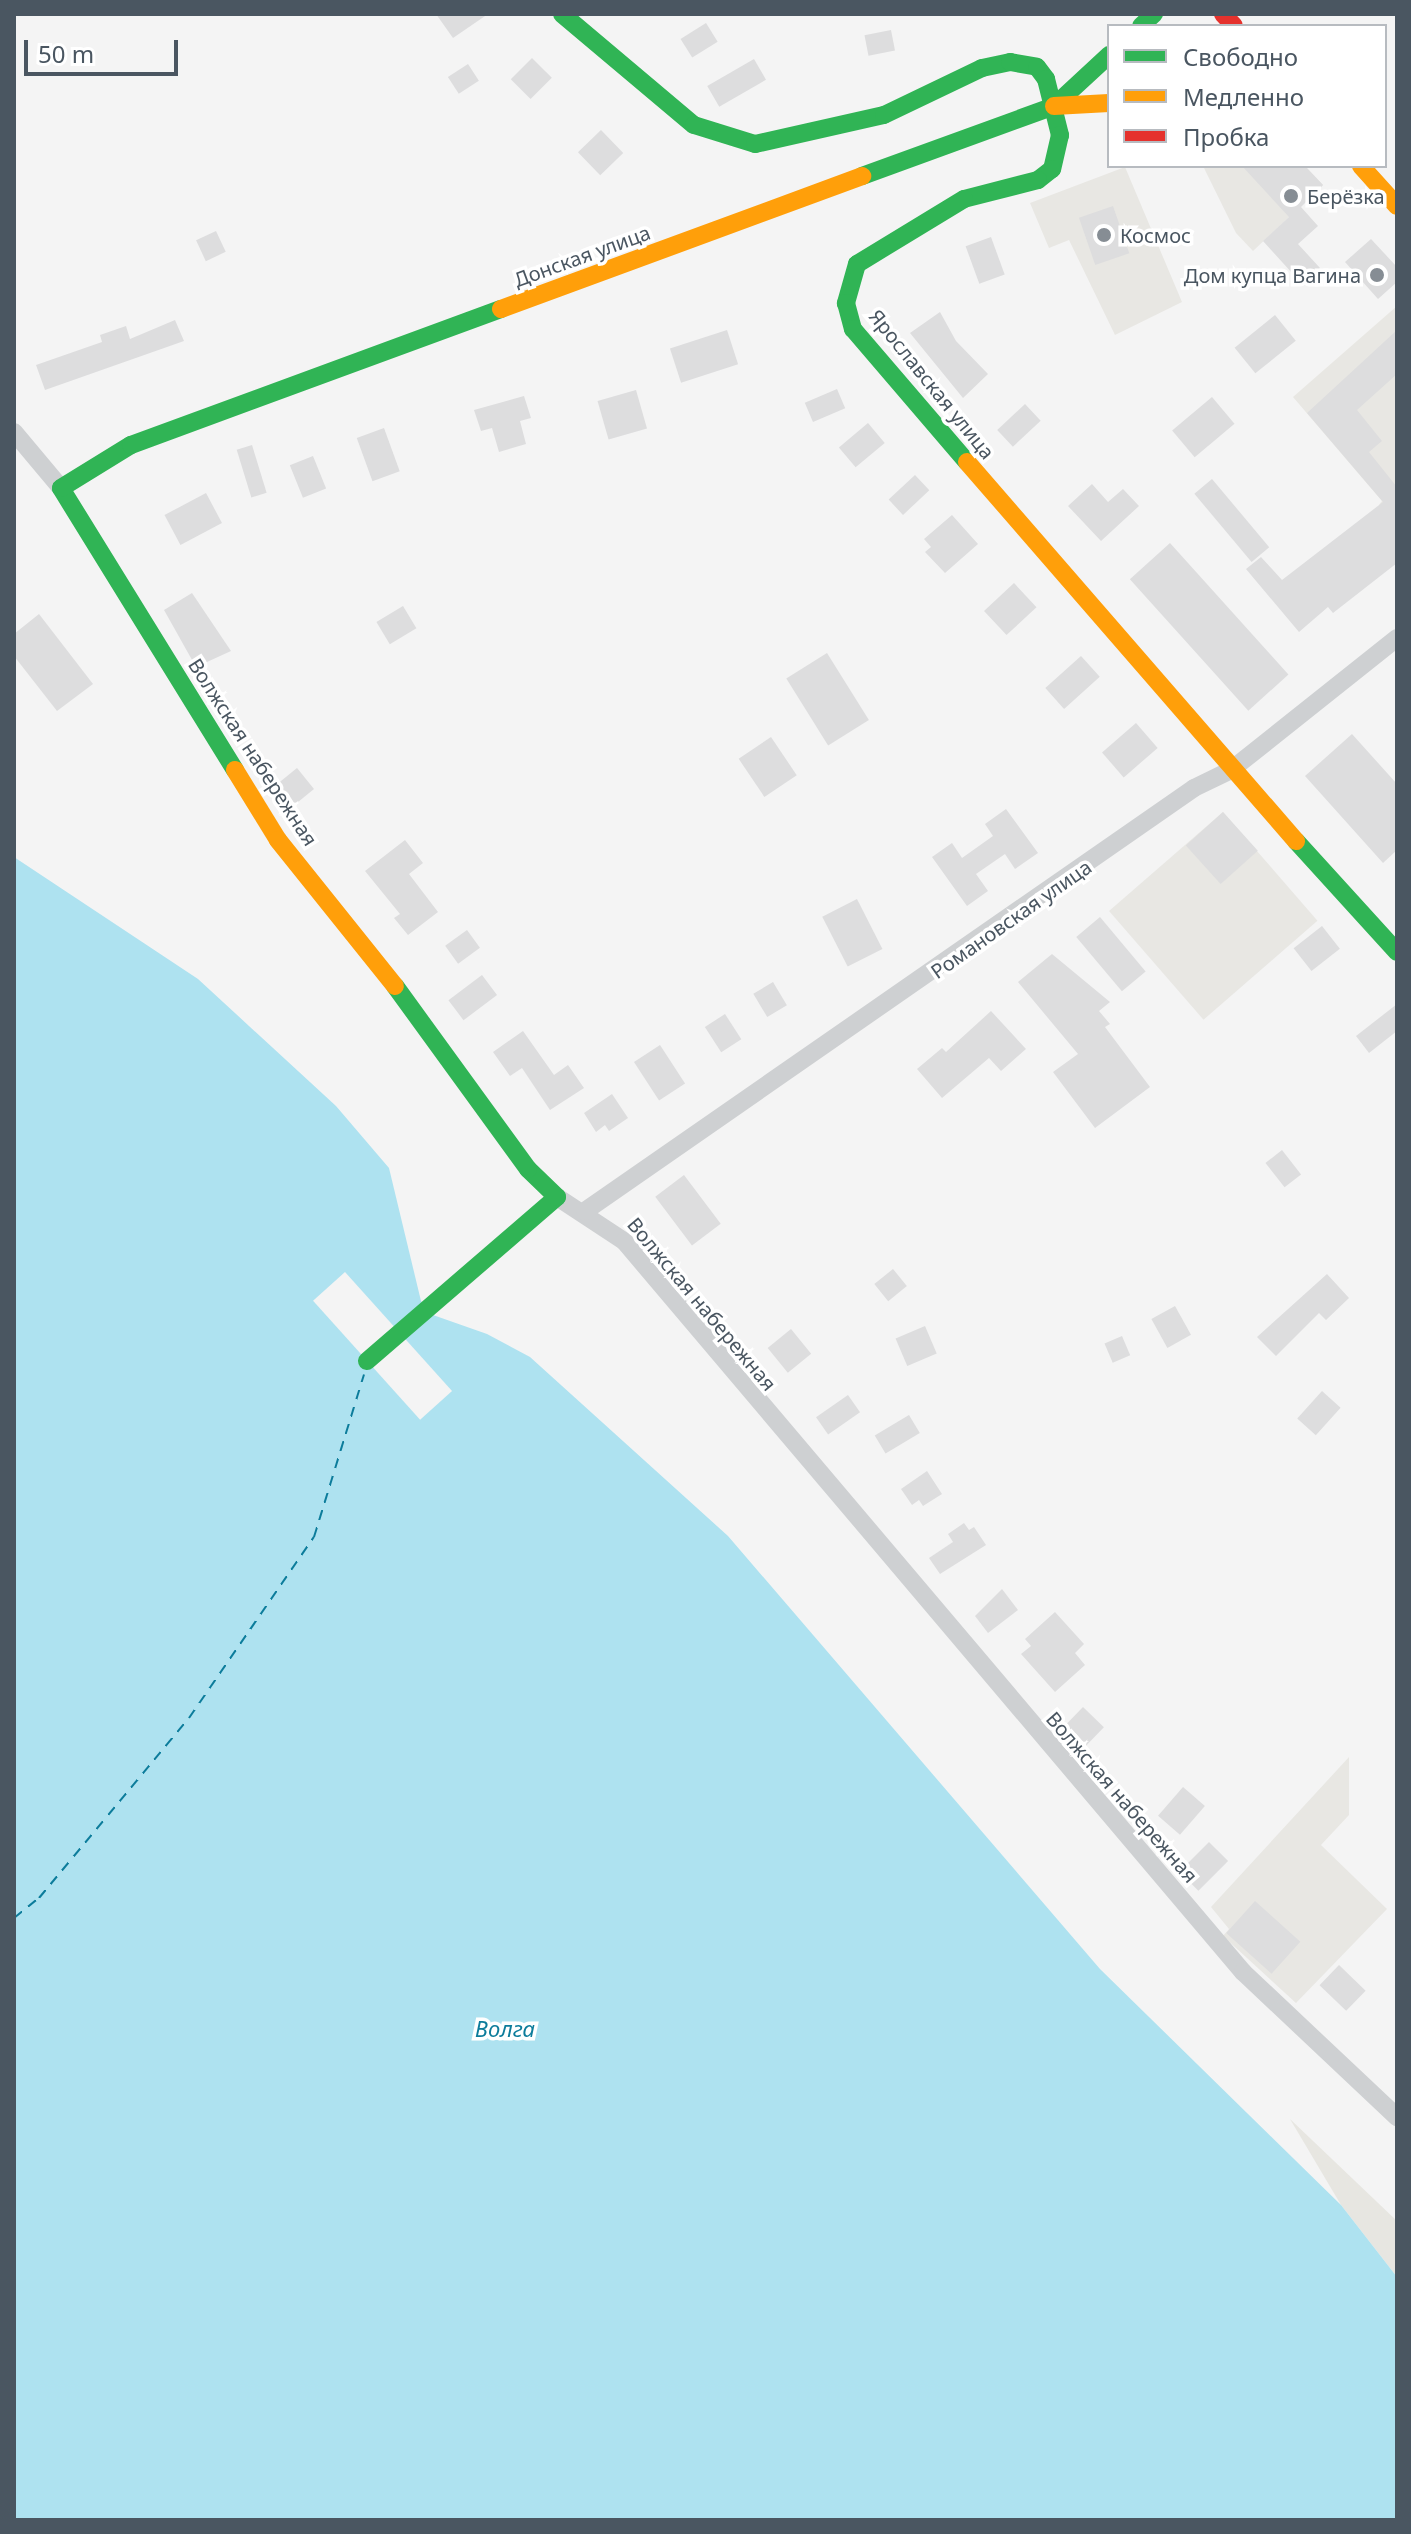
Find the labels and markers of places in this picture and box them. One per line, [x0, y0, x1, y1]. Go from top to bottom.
place label: Берёзка [1307, 184, 1385, 208]
marker: Берёзка [1282, 187, 1300, 205]
place label: Космос [1120, 223, 1191, 247]
marker: Космос [1095, 226, 1113, 244]
place label: Дом купца Вагина [1184, 263, 1361, 287]
marker: Дом купца Вагина [1368, 266, 1386, 284]

